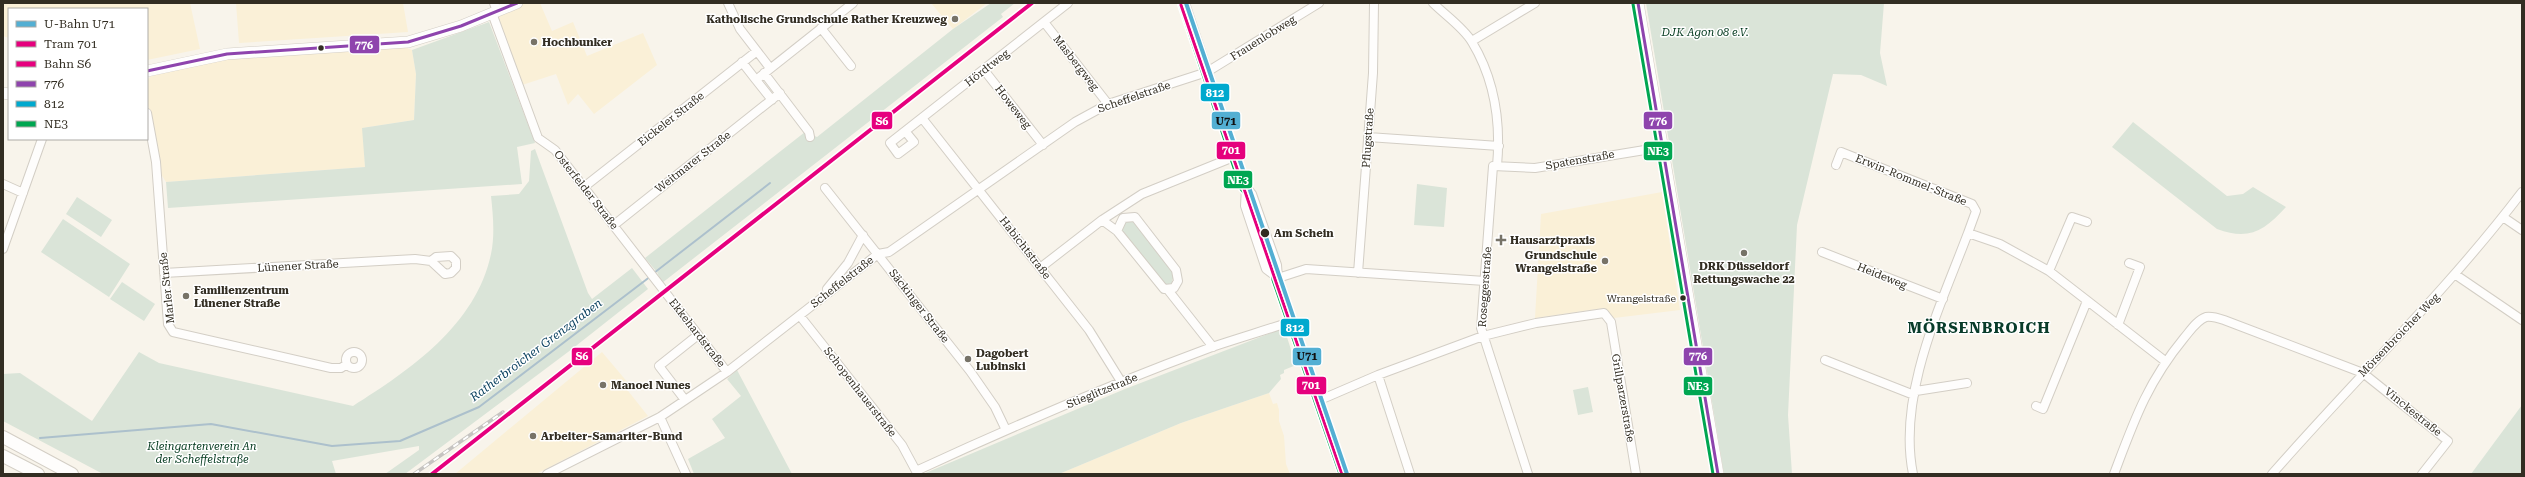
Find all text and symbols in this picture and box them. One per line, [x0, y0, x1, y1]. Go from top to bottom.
legend [8, 8, 148, 140]
street label: Frauenlobweg [1228, 12, 1299, 63]
place label: Katholische Grundschule Rather Kreuzweg [706, 13, 947, 26]
marker: Katholische Grundschule Rather Kreuzweg [950, 14, 960, 24]
text: U-Bahn U71 [44, 17, 115, 31]
park label: DJK Agon 08 e.V. [1661, 26, 1749, 39]
street label: Masbergweg [1050, 33, 1102, 94]
line badge: 776 [349, 35, 380, 54]
place label: Hochbunker [542, 36, 612, 49]
text: Tram 701 [44, 37, 98, 51]
marker: Hochbunker [529, 37, 539, 47]
text: 776 [355, 39, 373, 52]
unlabelled marker [316, 43, 326, 53]
street label: Hördtweg [962, 46, 1012, 89]
text: Bahn S6 [44, 57, 91, 71]
text: 776 [44, 77, 64, 91]
street label: Scheffelstraße [1096, 78, 1172, 116]
street label: Howeweg [992, 83, 1034, 132]
line badge: 812 [1200, 83, 1230, 102]
text: 812 [1206, 87, 1224, 100]
street label: Eickeler Straße [635, 89, 707, 149]
text: 812 [44, 97, 64, 111]
street label: Pflugstraße [1359, 108, 1377, 168]
line badge: S6 [871, 111, 893, 130]
line badge: U71 [1211, 111, 1241, 130]
line badge: 776 [1643, 111, 1673, 130]
text: S6 [875, 115, 889, 128]
text: U71 [1216, 115, 1236, 128]
text: 776 [1649, 115, 1667, 128]
text: NE3 [44, 117, 68, 131]
street label: Weitmarer Straße [653, 128, 733, 196]
line badge: 701 [1216, 141, 1246, 160]
line badge: NE3 [1643, 141, 1673, 161]
text: 701 [1222, 144, 1240, 157]
text: NE3 [1647, 145, 1669, 158]
street label: Osterfelder Straße [551, 148, 621, 232]
street label: Spatenstraße [1545, 148, 1615, 172]
street label: Erwin-Rommel-Straße [1853, 152, 1969, 208]
line badge: NE3 [1223, 170, 1253, 189]
text: NE3 [1227, 174, 1249, 187]
street label: Habichtstraße [997, 214, 1053, 282]
marker: Am Schein [1259, 227, 1271, 239]
place label: Am Schein [1274, 227, 1334, 240]
marker: Hausarztpraxis [1495, 234, 1507, 246]
place label: Hausarztpraxis [1510, 234, 1595, 247]
street label: Roseggerstraße [1476, 246, 1494, 328]
marker: DRK Düsseldorf Rettungswache 22 [1739, 248, 1749, 258]
place label: Grundschule Wrangelstraße [1515, 249, 1598, 275]
street label: Marler Straße [157, 252, 177, 324]
street label: Scheffelstraße [808, 253, 876, 311]
marker: Grundschule Wrangelstraße [1600, 256, 1610, 266]
street label: Lünener Straße [257, 257, 339, 275]
place label: DRK Düsseldorf Rettungswache 22 [1693, 260, 1795, 286]
street label: Heideweg [1855, 260, 1910, 292]
street label: Säckinger Straße [886, 267, 952, 345]
place label: Familienzentrum Lünener Straße [194, 284, 289, 310]
street label: Mörsenbroicher Weg [2356, 290, 2443, 379]
marker: Familienzentrum Lünener Straße [181, 291, 191, 301]
place label: Wrangelstraße [1607, 293, 1676, 304]
marker: Wrangelstraße [1678, 293, 1688, 303]
water label: Ratherbroicher Grenzgraben [466, 296, 605, 405]
street label: Ekkehardstraße [666, 296, 728, 370]
line badge: 812 [1280, 318, 1310, 337]
district label: MÖRSENBROICH [1907, 318, 2051, 337]
text: 812 [1286, 322, 1304, 335]
street label: Schopenhauerstraße [821, 345, 899, 439]
line badge: S6 [571, 347, 593, 366]
place label: Dagobert Lubinski [976, 347, 1029, 373]
line badge: U71 [1292, 347, 1322, 366]
line badge: 776 [1683, 347, 1713, 366]
text: S6 [575, 350, 589, 363]
text: U71 [1297, 350, 1317, 363]
text: 776 [1689, 350, 1707, 363]
street label: Grillparzerstraße [1609, 353, 1637, 443]
marker: Dagobert Lubinski [963, 354, 973, 364]
street label: Stieglitzstraße [1064, 371, 1140, 411]
line badge: 701 [1296, 376, 1327, 395]
line badge: NE3 [1683, 376, 1713, 396]
place label: Manoel Nunes [611, 379, 691, 392]
text: 701 [1302, 379, 1320, 392]
marker: Manoel Nunes [598, 380, 608, 390]
text: NE3 [1687, 380, 1709, 393]
street label: Vinckestraße [2382, 385, 2444, 439]
place label: Arbeiter-Samariter-Bund [541, 430, 683, 443]
marker: Arbeiter-Samariter-Bund [528, 431, 538, 441]
park label: Kleingartenverein An der Scheffelstraße [146, 440, 257, 466]

